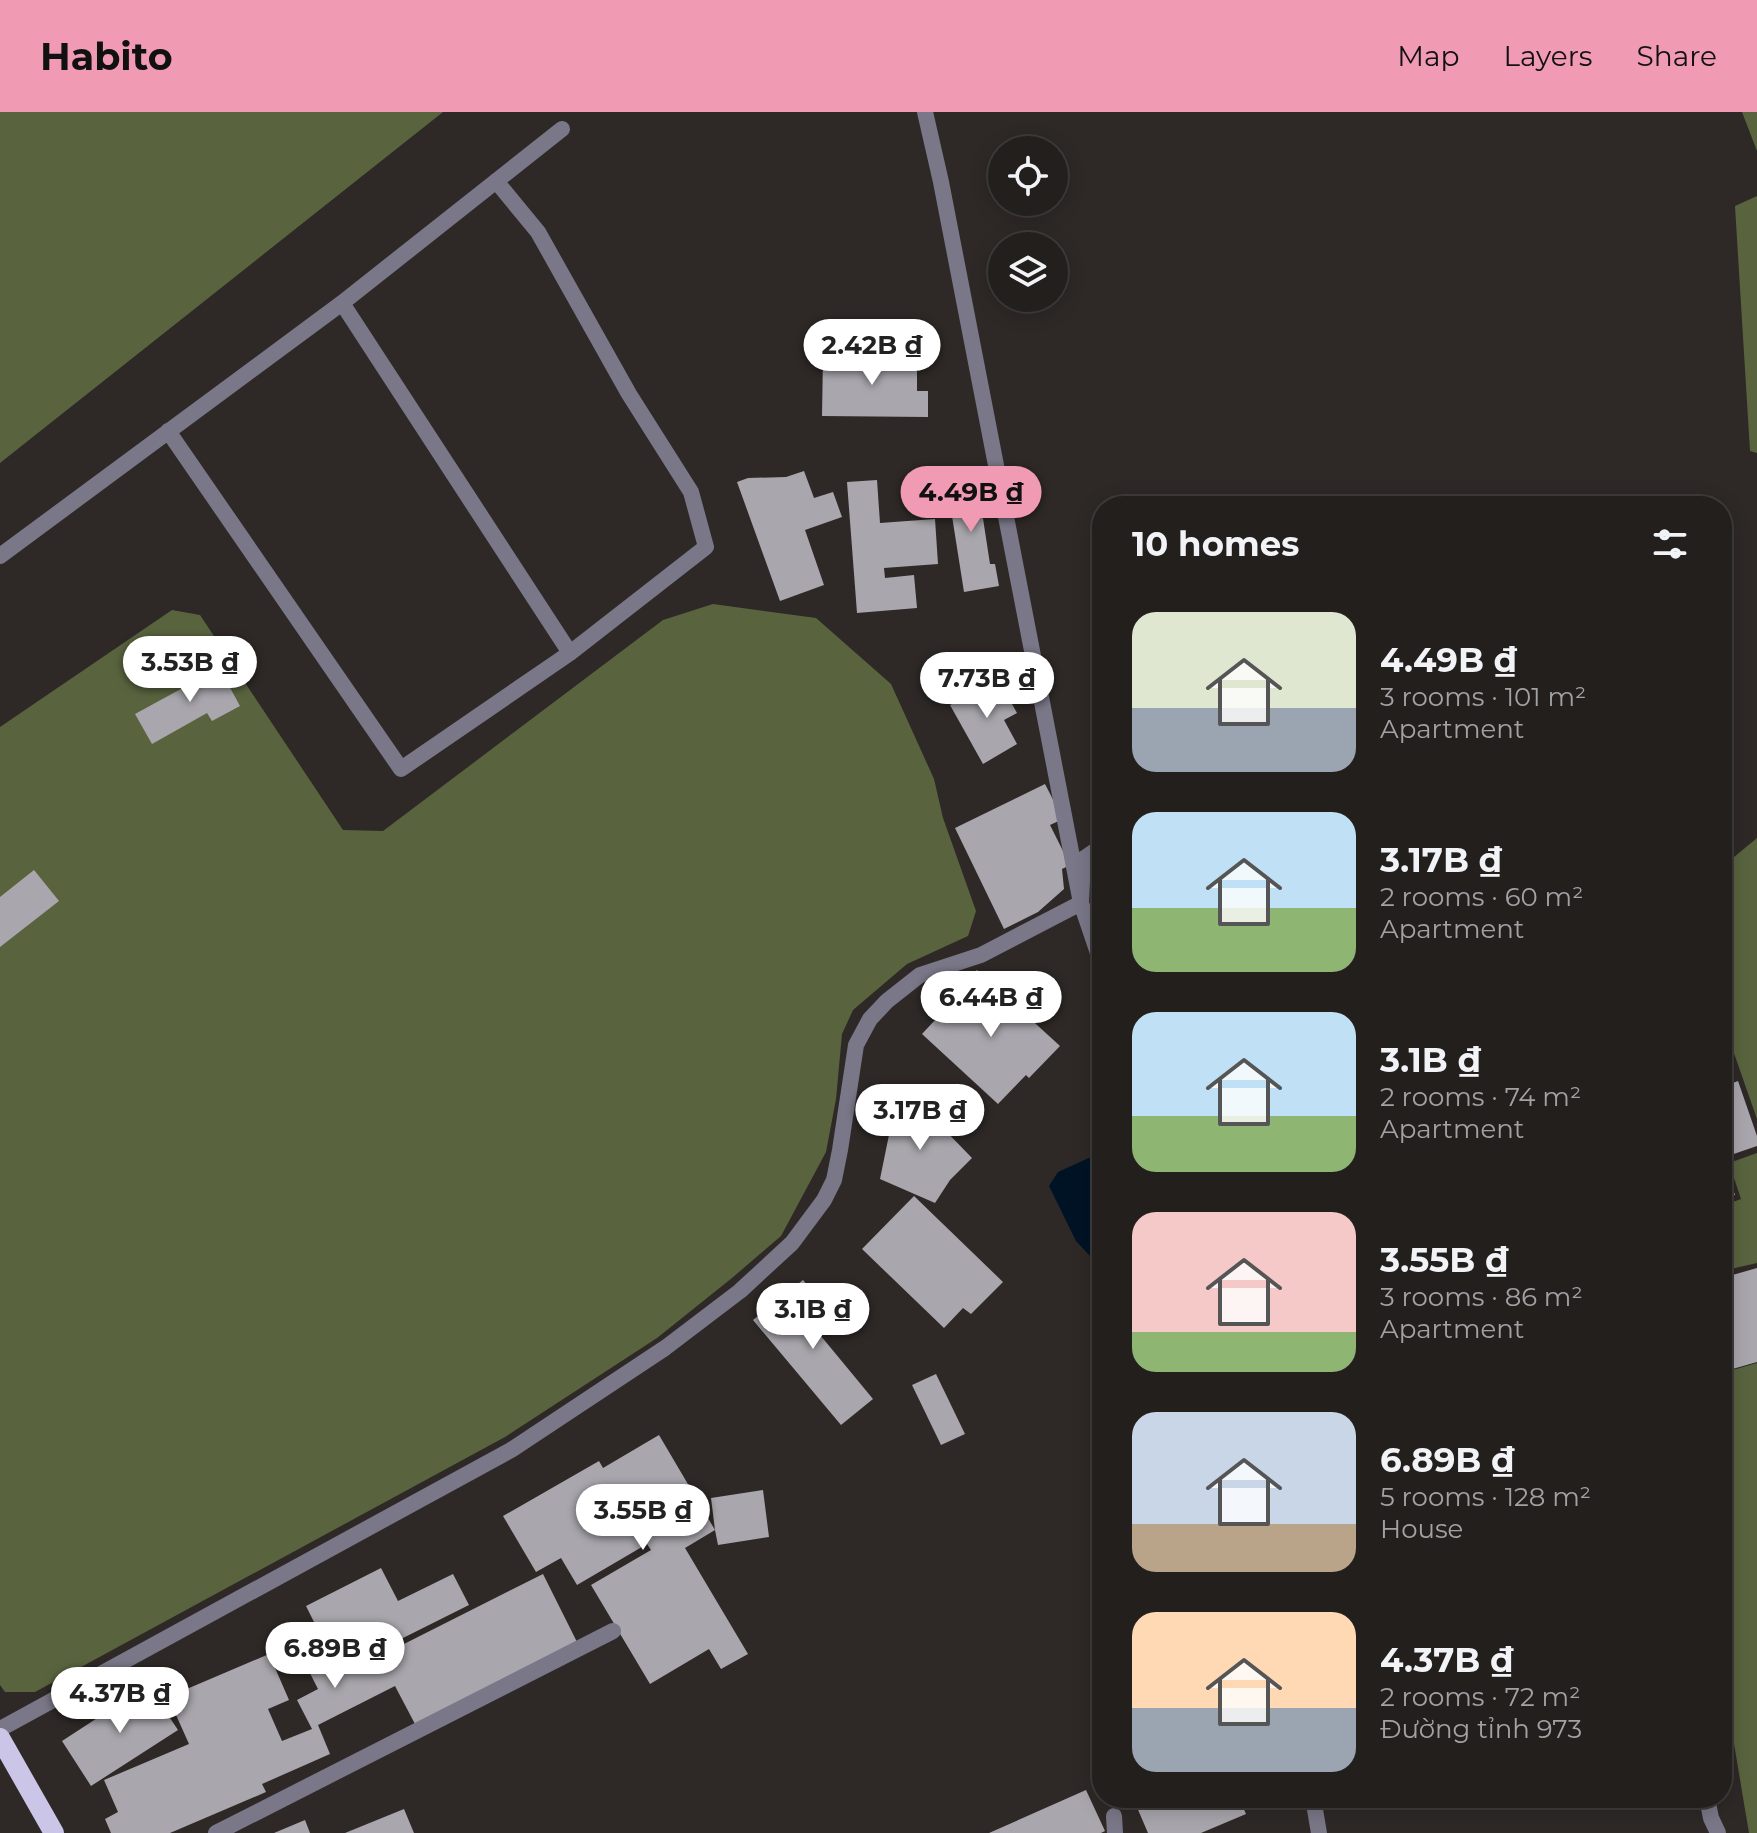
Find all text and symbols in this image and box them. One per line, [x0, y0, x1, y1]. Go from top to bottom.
text: Habito [40, 33, 173, 80]
text: Map [1397, 39, 1460, 73]
text: Layers [1504, 39, 1593, 73]
text: Share [1637, 39, 1717, 73]
map controls [988, 136, 1068, 312]
button: locate [988, 136, 1068, 216]
button: layers [988, 232, 1068, 312]
pin: 2.42B ₫ [798, 319, 946, 387]
text: 2.42B ₫ [822, 329, 922, 361]
pin: 4.49B ₫ [897, 466, 1045, 534]
text: 4.49B ₫ [919, 476, 1023, 508]
icon: filters [1648, 522, 1692, 566]
text: 10 homes [1132, 523, 1299, 565]
pin: 3.53B ₫ [116, 636, 264, 704]
text: 4.49B ₫ [1380, 639, 1517, 681]
icon: home [1196, 644, 1292, 740]
text: 3.53B ₫ [141, 646, 239, 678]
pin: 7.73B ₫ [913, 652, 1061, 720]
text: 7.73B ₫ [938, 662, 1036, 694]
text: 3 rooms · 101 m² [1380, 681, 1586, 713]
text: Apartment [1380, 713, 1524, 745]
text: 3.17B ₫ [1380, 839, 1502, 881]
icon: home [1196, 844, 1292, 940]
text: 2 rooms · 60 m² [1380, 881, 1583, 913]
text: Apartment [1380, 913, 1524, 945]
pin: 6.44B ₫ [917, 971, 1065, 1039]
text: 6.44B ₫ [939, 981, 1043, 1013]
text: 3.1B ₫ [1380, 1039, 1481, 1081]
icon: home [1196, 1044, 1292, 1140]
text: 2 rooms · 74 m² [1380, 1081, 1581, 1113]
pin: 3.17B ₫ [846, 1084, 994, 1152]
text: 3.17B ₫ [873, 1094, 967, 1126]
text: Apartment [1380, 1113, 1524, 1145]
text: 3.55B ₫ [1380, 1239, 1509, 1281]
icon: home [1196, 1244, 1292, 1340]
text: 3 rooms · 86 m² [1380, 1281, 1583, 1313]
pin: 3.1B ₫ [748, 1283, 878, 1351]
text: 3.1B ₫ [774, 1293, 852, 1325]
text: Apartment [1380, 1313, 1524, 1345]
text: 6.89B ₫ [1380, 1439, 1515, 1481]
icon: home [1196, 1444, 1292, 1540]
text: 5 rooms · 128 m² [1380, 1481, 1591, 1513]
pin: 3.55B ₫ [569, 1484, 717, 1552]
text: 3.55B ₫ [594, 1494, 692, 1526]
text: House [1380, 1513, 1463, 1545]
pin: 6.89B ₫ [261, 1622, 409, 1690]
text: 6.89B ₫ [284, 1632, 386, 1664]
text: 4.37B ₫ [1380, 1639, 1513, 1681]
icon: home [1196, 1644, 1292, 1740]
pin: 4.37B ₫ [46, 1667, 194, 1735]
text: 4.37B ₫ [69, 1677, 171, 1709]
text: 2 rooms · 72 m² [1380, 1681, 1580, 1713]
text: Đường tỉnh 973 [1380, 1713, 1582, 1745]

